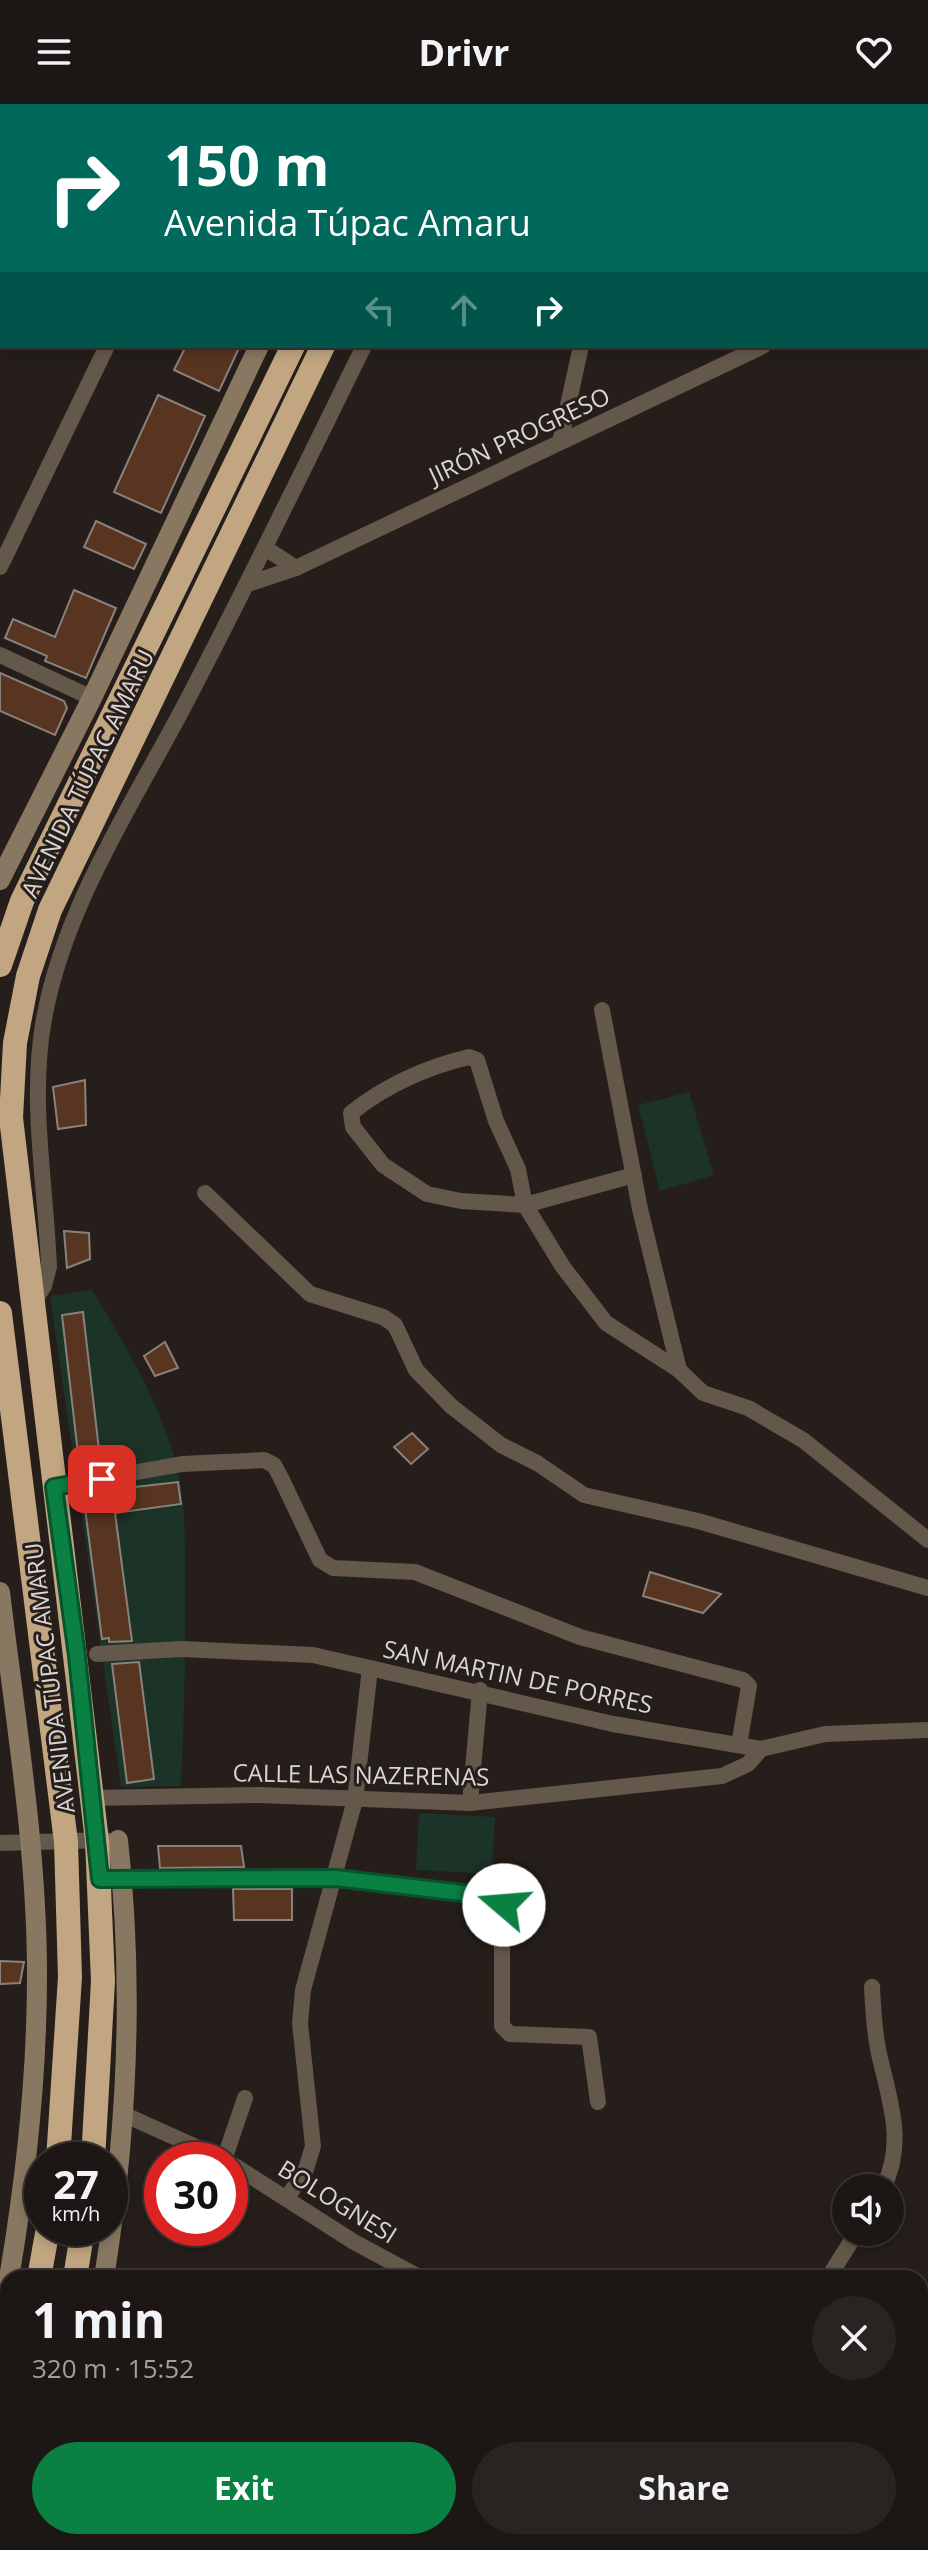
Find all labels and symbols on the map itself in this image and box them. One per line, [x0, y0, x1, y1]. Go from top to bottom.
street label: JIRÓN PROGRESO [421, 379, 615, 492]
street label: AVENIDA TÚPAC AMARU [12, 643, 162, 903]
pin [68, 1445, 136, 1513]
street label: AVENIDA TÚPAC AMARU [16, 1541, 82, 1815]
street label: SAN MARTIN DE PORRES [380, 1631, 656, 1721]
street label: CALLE LAS NAZERENAS [232, 1755, 490, 1793]
position arrow [462, 1863, 546, 1947]
speed limit sign: 30 [144, 2142, 248, 2246]
street label: BOLOGNESI [272, 2151, 404, 2251]

